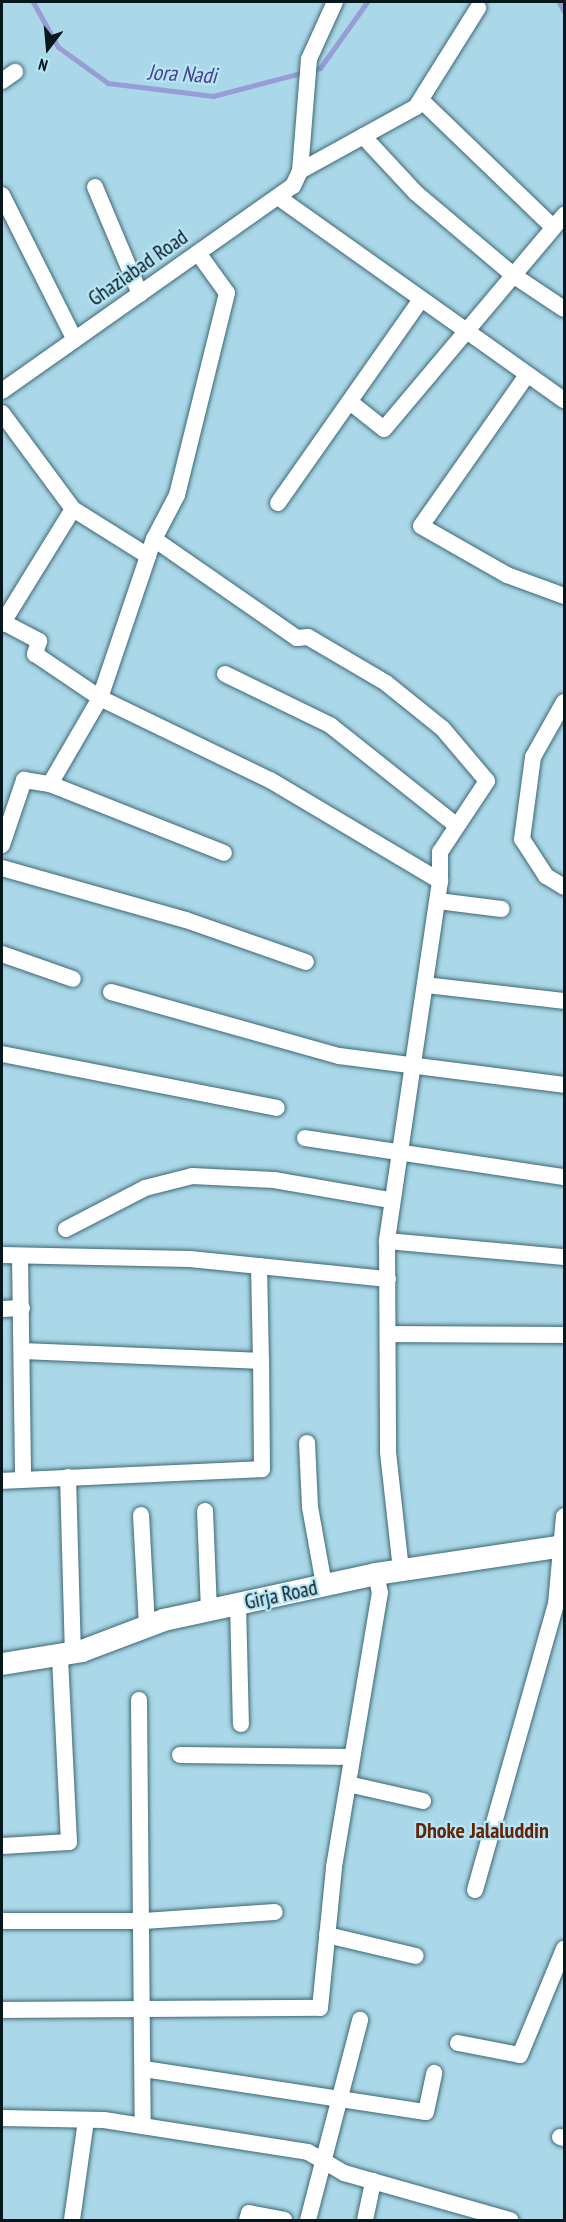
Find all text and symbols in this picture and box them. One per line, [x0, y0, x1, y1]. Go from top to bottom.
north arrow [18, 18, 78, 78]
text: N [36, 55, 50, 76]
water label: Jora Nadi [147, 59, 217, 89]
street label: Ghaziabad Road [84, 225, 192, 311]
street label: Girja Road [242, 1575, 320, 1615]
district label: Dhoke Jalaluddin [415, 1818, 549, 1844]

